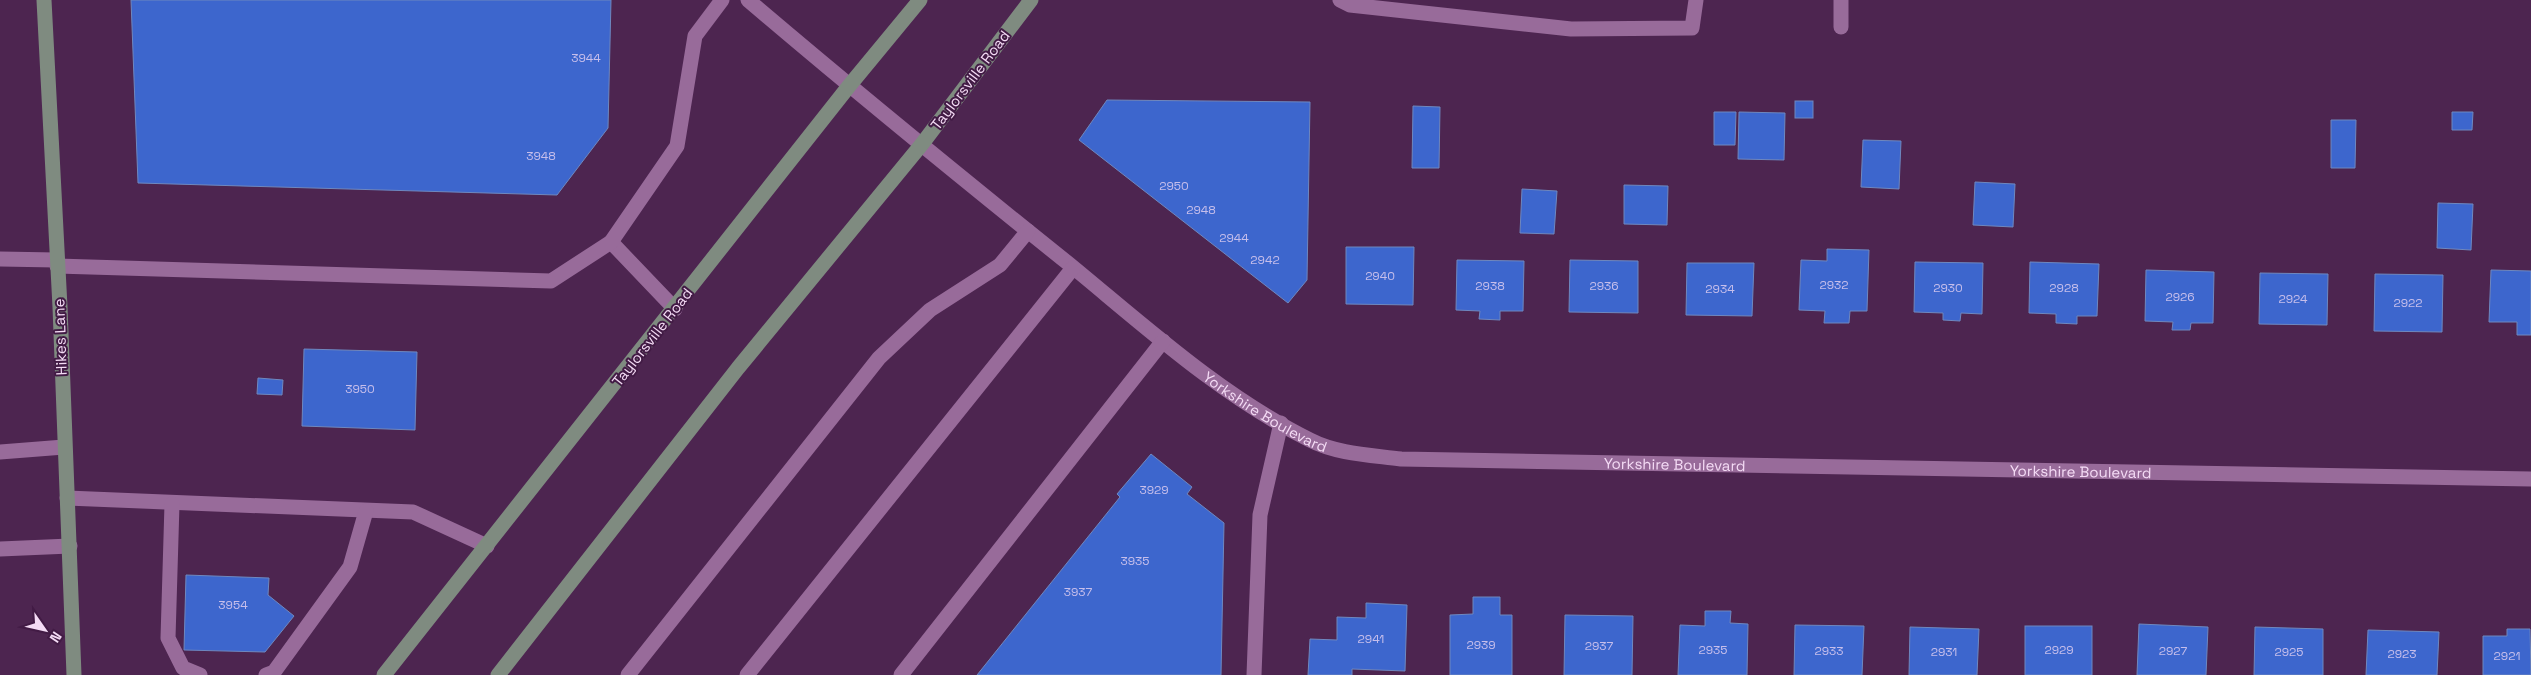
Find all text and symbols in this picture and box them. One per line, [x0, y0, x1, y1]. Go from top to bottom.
street label: Taylorsville Road [926, 26, 1014, 134]
house number: 3944 [571, 50, 601, 66]
house number: 3948 [526, 148, 556, 164]
house number: 2950 [1159, 178, 1189, 194]
house number: 2948 [1186, 202, 1216, 218]
house number: 2944 [1219, 230, 1249, 246]
house number: 2942 [1250, 252, 1280, 268]
house number: 2940 [1365, 268, 1395, 284]
house number: 2932 [1819, 277, 1849, 293]
house number: 2938 [1475, 278, 1505, 294]
house number: 2936 [1589, 278, 1619, 294]
house number: 2930 [1933, 280, 1963, 296]
house number: 2928 [2049, 280, 2079, 296]
house number: 2934 [1705, 281, 1735, 297]
street label: Taylorsville Road [608, 284, 696, 390]
house number: 2926 [2165, 289, 2195, 305]
house number: 2924 [2279, 291, 2308, 307]
house number: 2922 [2393, 295, 2423, 311]
street label: Hikes Lane [49, 298, 71, 376]
street label: Yorkshire Boulevard [1200, 367, 1330, 456]
house number: 3950 [345, 381, 375, 397]
street label: Yorkshire Boulevard [1604, 453, 1746, 475]
street label: Yorkshire Boulevard [2010, 460, 2152, 482]
house number: 3929 [1139, 482, 1169, 498]
house number: 3935 [1120, 553, 1150, 569]
house number: 3937 [1064, 584, 1093, 600]
house number: 3954 [218, 597, 248, 613]
north arrow [20, 605, 70, 655]
text: N [46, 628, 66, 646]
house number: 2941 [1358, 631, 1384, 647]
house number: 2939 [1466, 637, 1496, 653]
house number: 2937 [1585, 638, 1614, 654]
house number: 2935 [1699, 642, 1728, 658]
house number: 2929 [2044, 642, 2074, 658]
house number: 2933 [1814, 643, 1844, 659]
house number: 2927 [2159, 643, 2187, 659]
house number: 2931 [1931, 644, 1957, 660]
house number: 2925 [2275, 644, 2303, 660]
house number: 2923 [2388, 646, 2417, 662]
house number: 2921 [2494, 648, 2520, 664]

